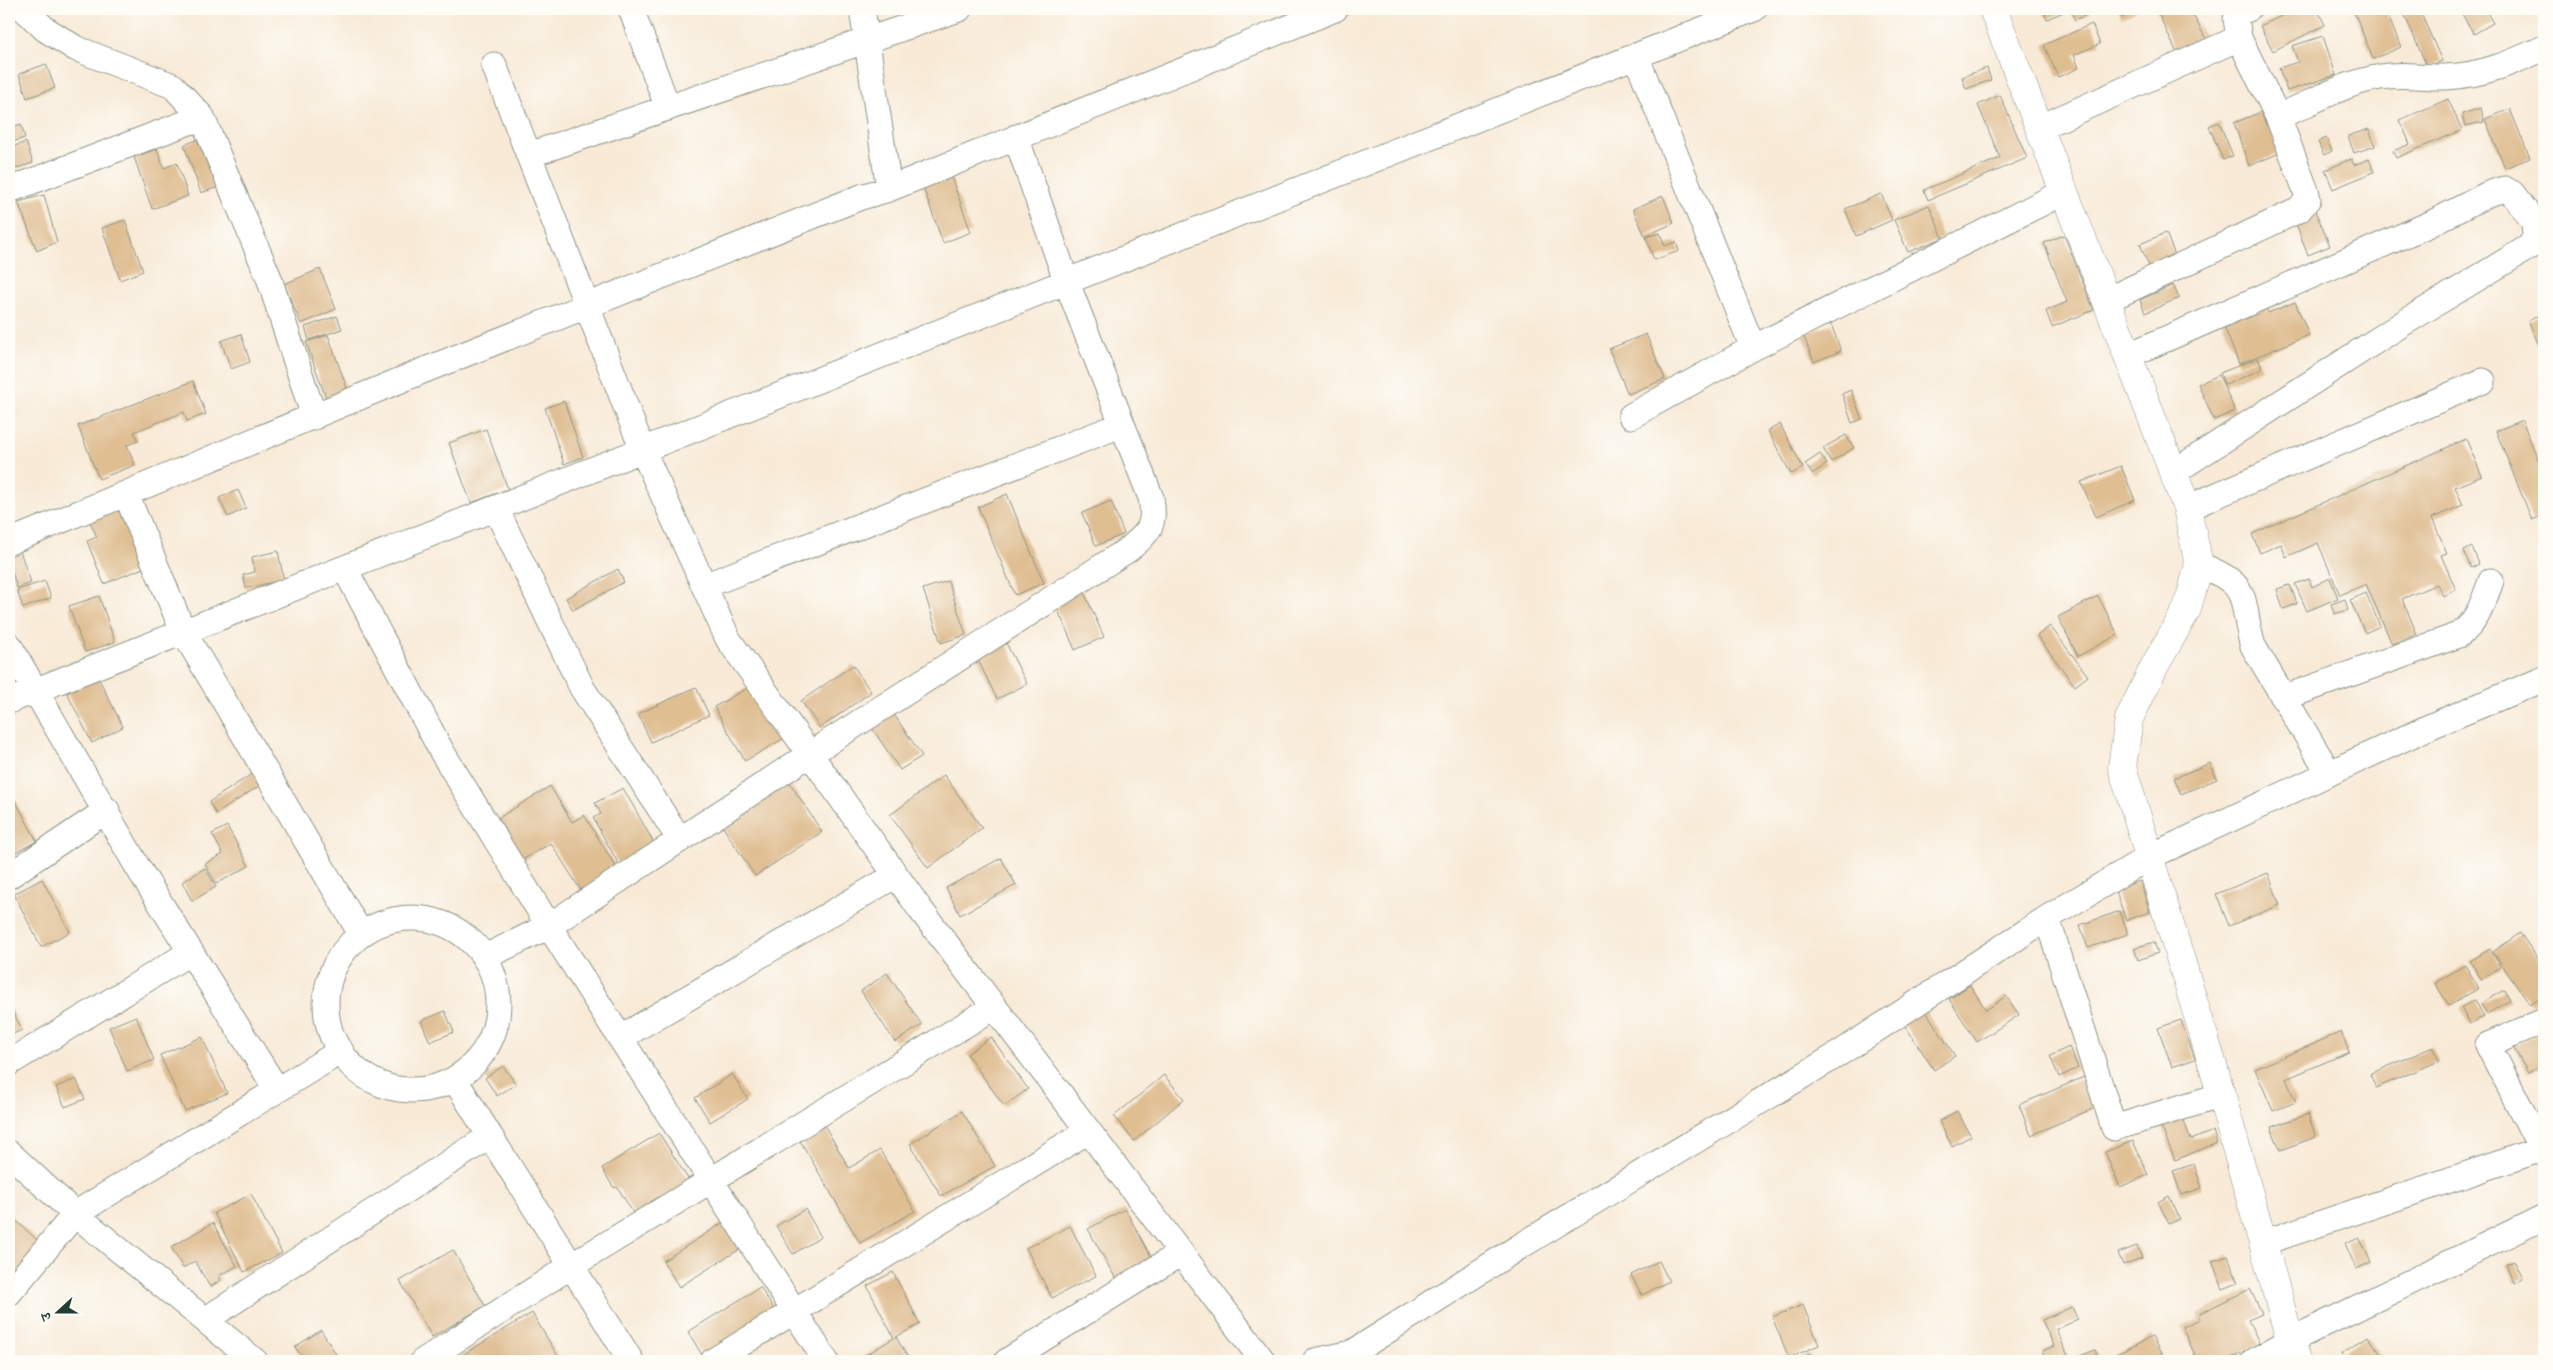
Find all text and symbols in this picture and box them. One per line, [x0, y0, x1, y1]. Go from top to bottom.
north arrow [32, 1288, 82, 1338]
text: उ [37, 1309, 56, 1324]

